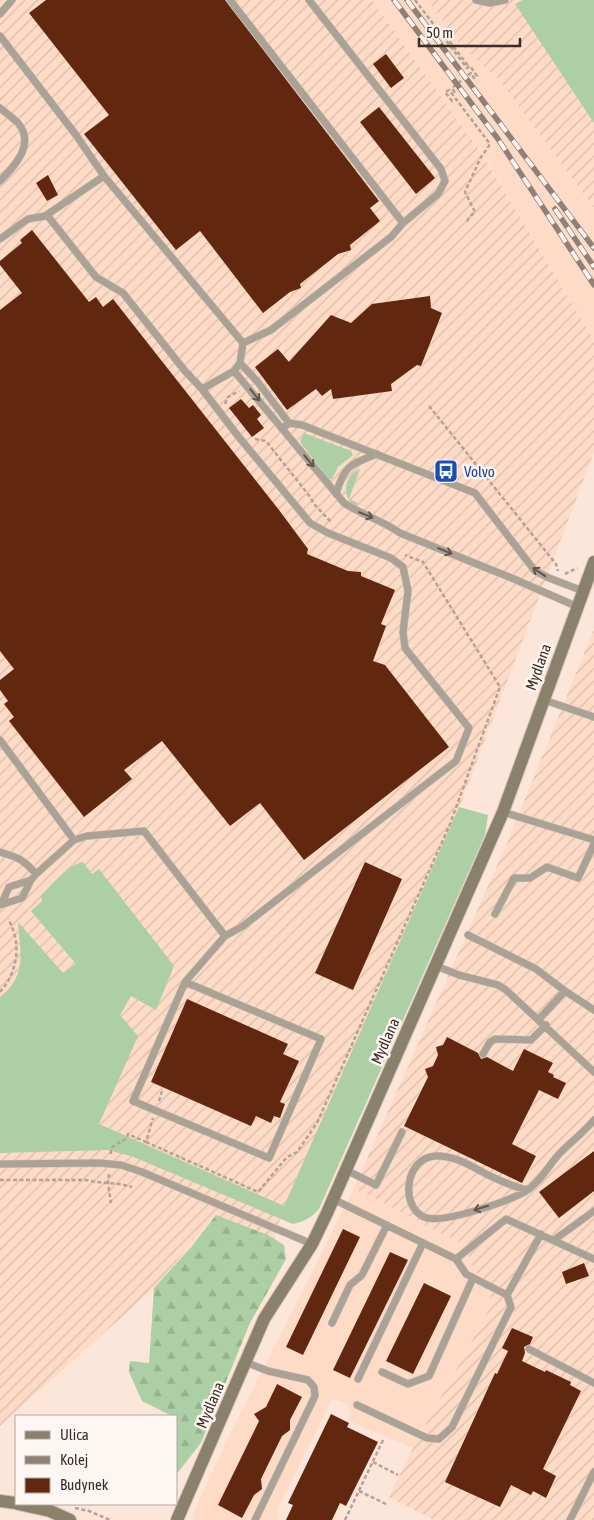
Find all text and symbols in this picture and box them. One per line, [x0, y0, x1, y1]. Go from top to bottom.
scale bar [419, 15, 520, 47]
text: 50 m [426, 24, 453, 41]
one-way arrow [249, 388, 260, 401]
one-way arrow [303, 455, 314, 468]
bus stop icon: Volvo [433, 458, 459, 484]
place label: Volvo [464, 463, 495, 480]
one-way arrow [358, 511, 373, 520]
one-way arrow [437, 547, 452, 556]
one-way arrow [532, 567, 546, 578]
street label: Mydlana [522, 641, 554, 693]
street label: Mydlana [367, 1015, 403, 1067]
one-way arrow [474, 1204, 490, 1214]
street label: Mydlana [193, 1379, 227, 1431]
legend [15, 1415, 178, 1505]
text: Ulica [60, 1426, 89, 1443]
text: Kolej [60, 1451, 88, 1468]
text: Budynek [60, 1476, 109, 1493]

